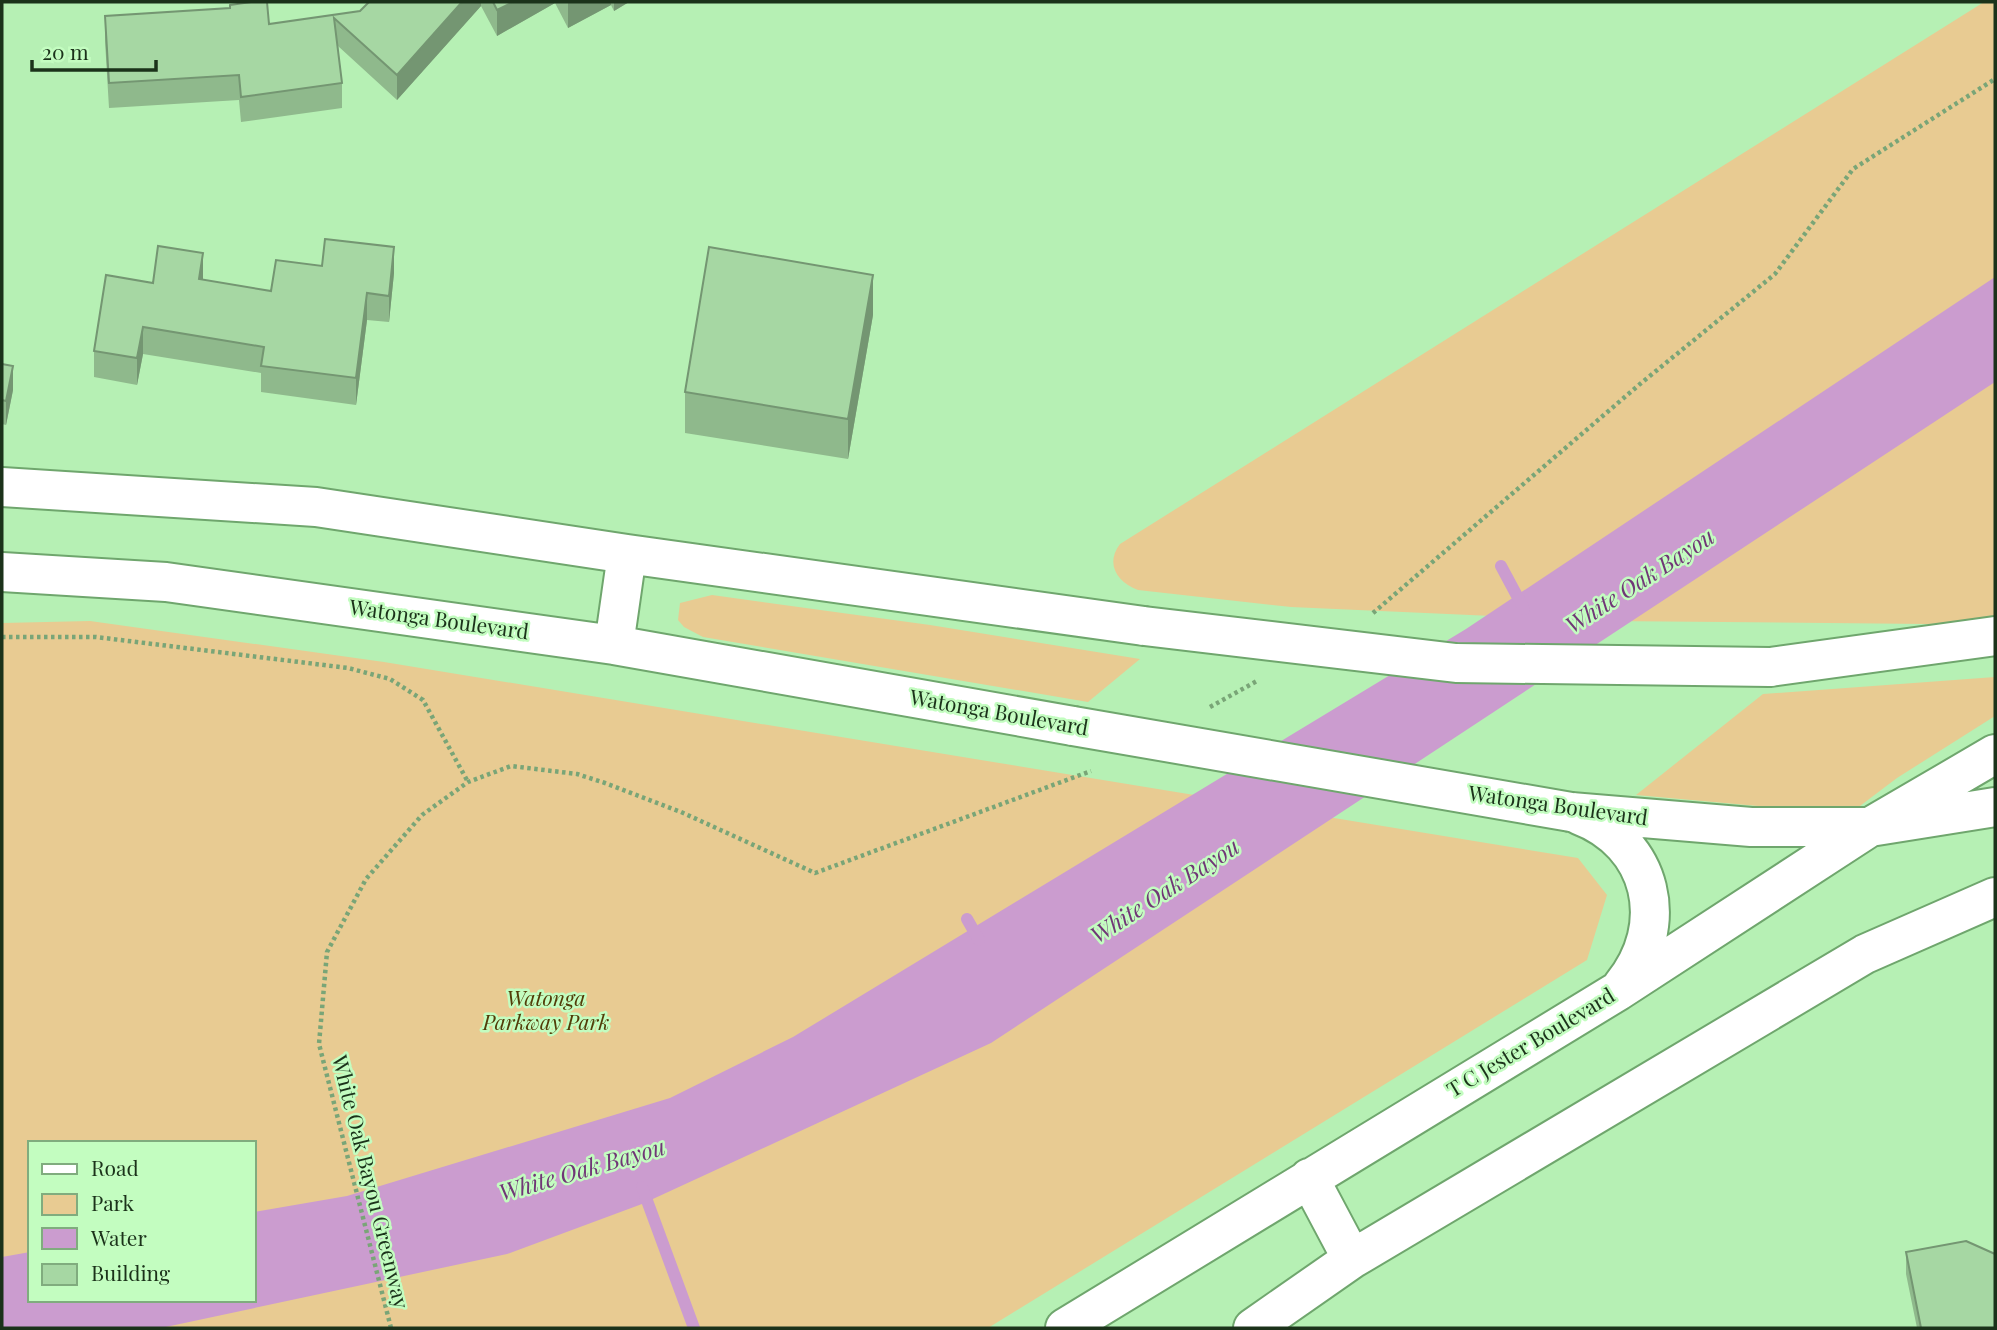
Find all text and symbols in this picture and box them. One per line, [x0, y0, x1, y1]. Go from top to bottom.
scale bar [32, 28, 156, 72]
text: 20 m [42, 37, 89, 65]
water label: White Oak Bayou [1559, 520, 1720, 640]
street label: Watonga Boulevard [347, 591, 531, 644]
street label: Watonga Boulevard [907, 681, 1091, 741]
street label: Watonga Boulevard [1466, 777, 1650, 830]
water label: White Oak Bayou [1084, 830, 1245, 950]
street label: T C Jester Boulevard [1441, 980, 1619, 1102]
park label: Watonga Parkway Park [482, 983, 609, 1035]
street label: White Oak Bayou Greenway [327, 1051, 417, 1312]
water label: White Oak Bayou [495, 1130, 668, 1207]
legend [28, 1141, 256, 1302]
text: Road [91, 1153, 139, 1181]
text: Park [91, 1188, 135, 1216]
text: Water [90, 1223, 147, 1251]
text: Building [91, 1258, 170, 1286]

